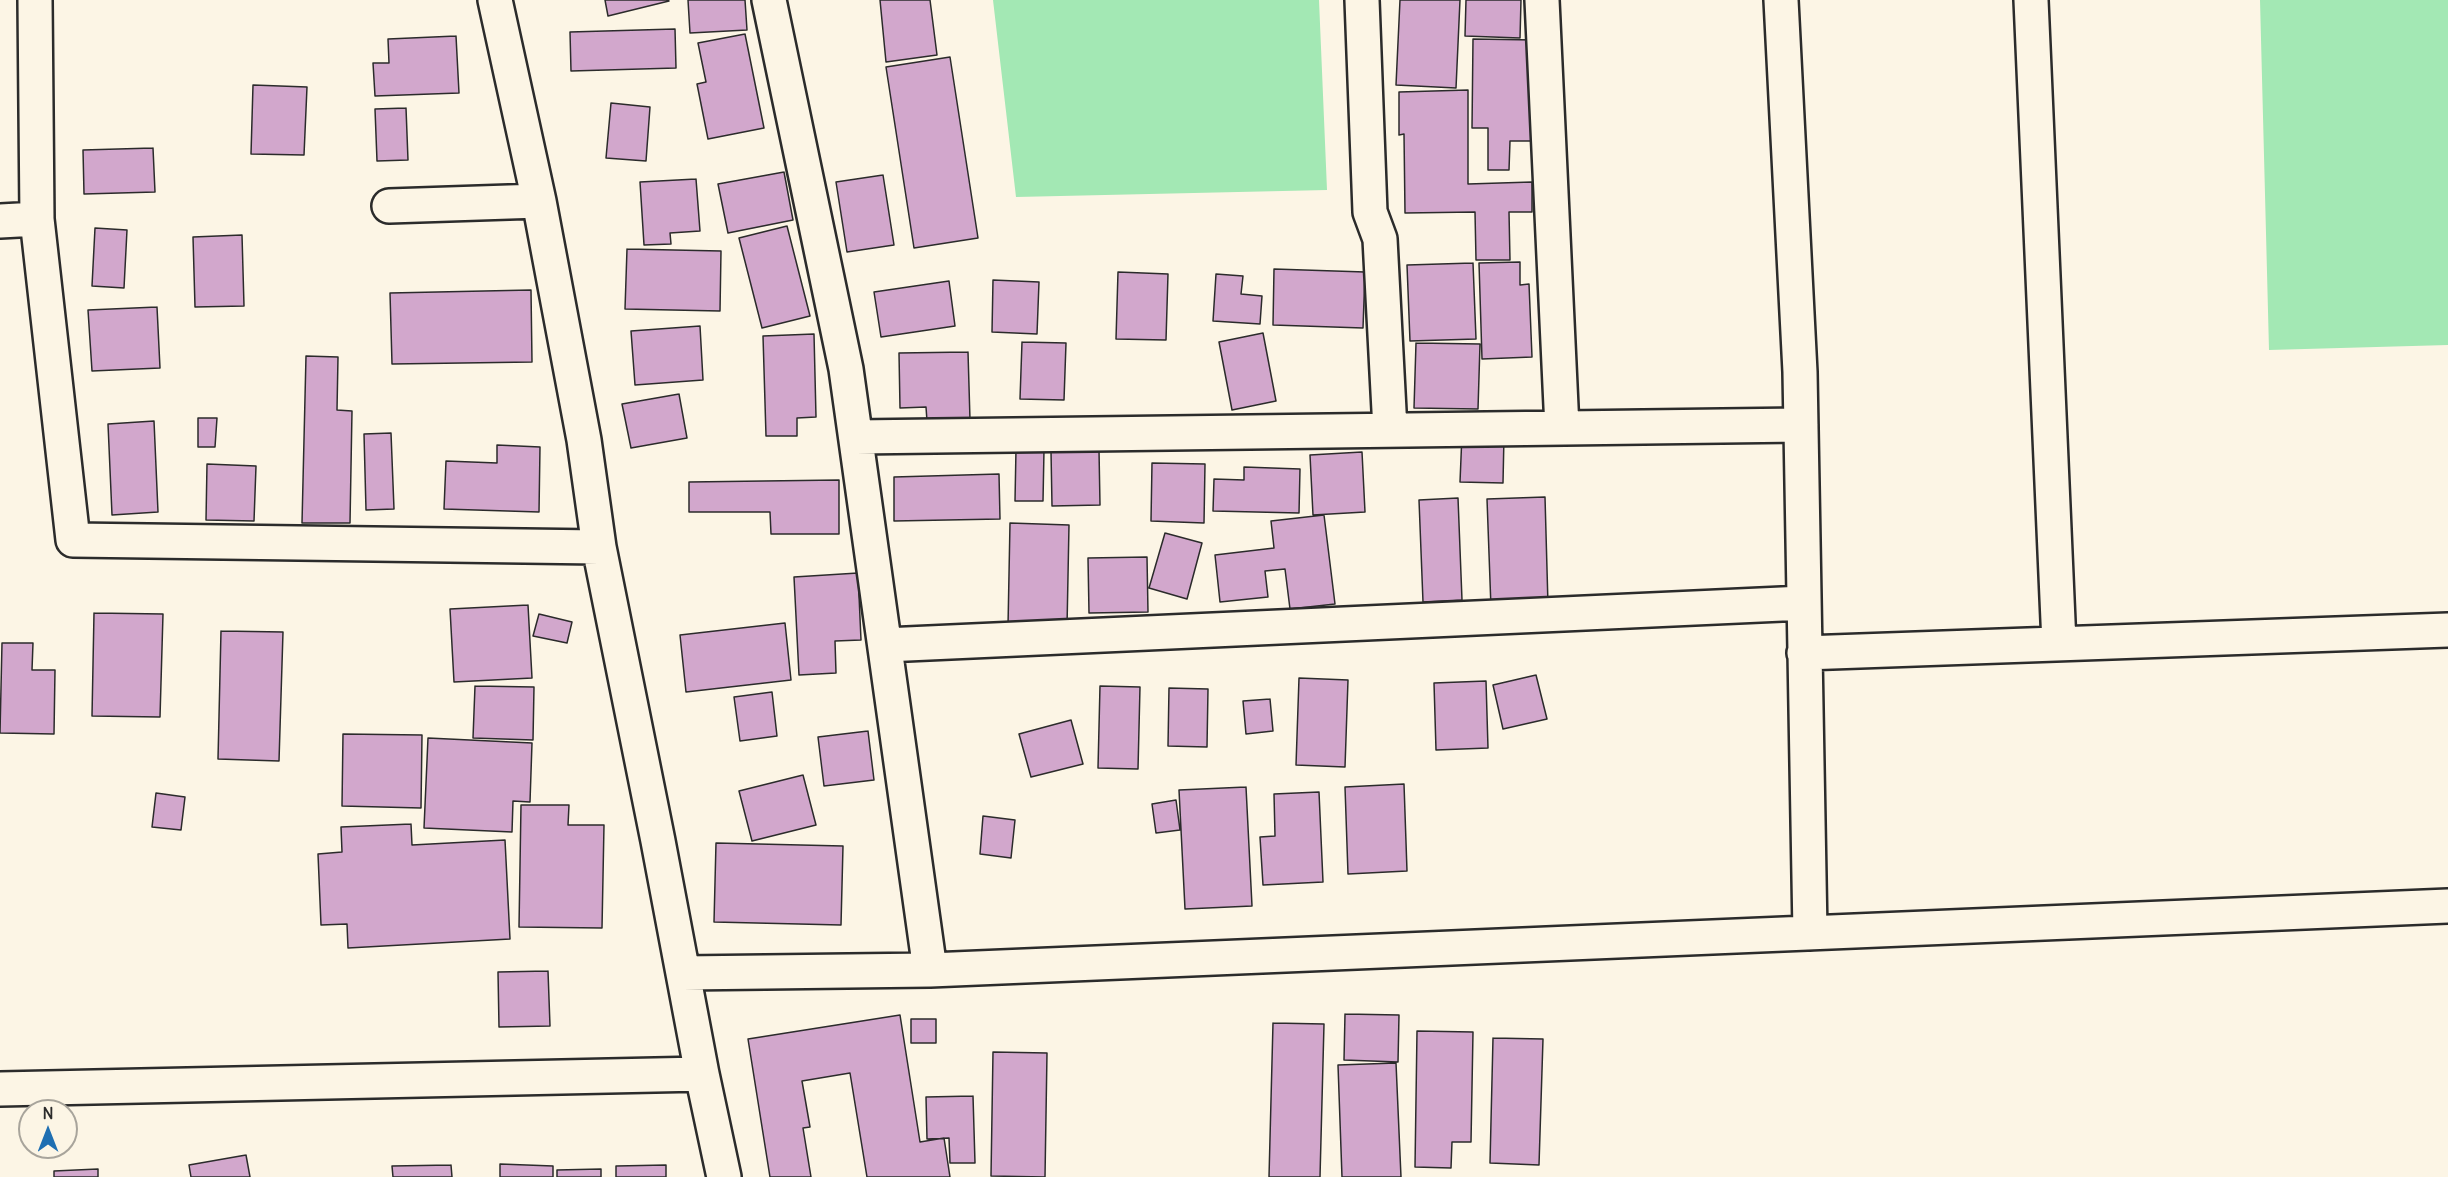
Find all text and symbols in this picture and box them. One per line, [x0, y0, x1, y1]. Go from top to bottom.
north arrow [18, 1099, 78, 1159]
text: N [42, 1103, 54, 1123]

